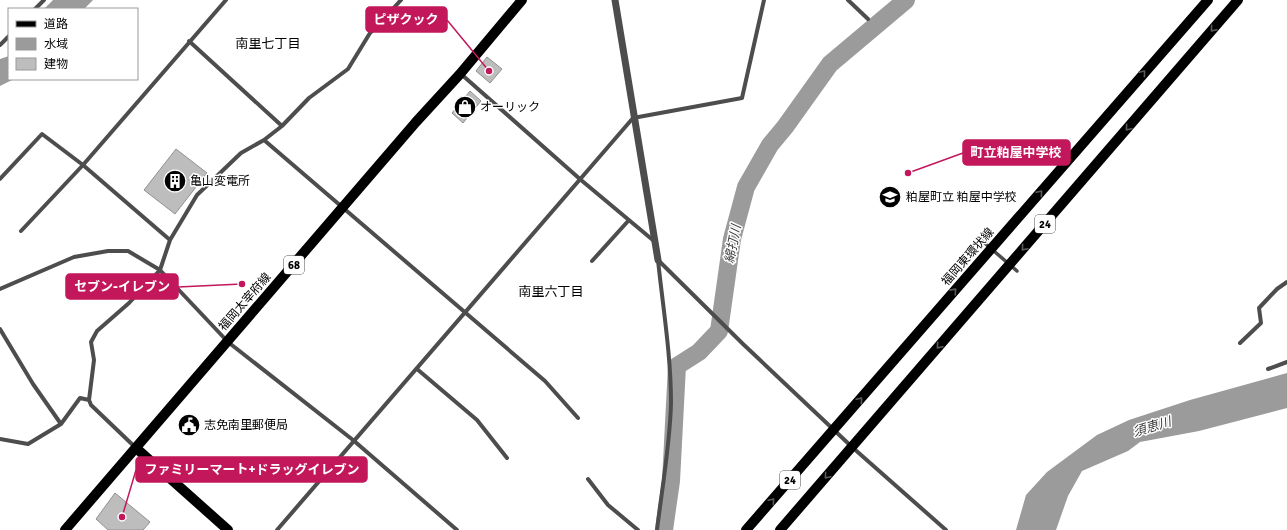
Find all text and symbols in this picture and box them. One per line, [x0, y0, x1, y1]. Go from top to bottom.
callout: ピザクック [366, 7, 447, 32]
legend [8, 8, 138, 80]
text: ピザクック [373, 12, 439, 28]
text: 道路 [44, 17, 68, 32]
one-way arrow [1210, 25, 1217, 32]
district label: 南里七丁目 [235, 36, 301, 52]
text: 水域 [44, 37, 68, 52]
text: 建物 [44, 57, 68, 72]
one-way arrow [1138, 71, 1145, 78]
shop icon: オーリック [452, 94, 478, 120]
place label: オーリック [480, 100, 540, 115]
one-way arrow [1125, 123, 1132, 131]
callout: 町立粕屋中学校 [963, 140, 1070, 165]
text: 町立粕屋中学校 [970, 145, 1062, 161]
building icon: 亀山変電所 [162, 168, 188, 194]
place label: 亀山変電所 [190, 174, 250, 189]
school or university icon: 粕屋町立 粕屋中学校 [877, 184, 903, 210]
place label: 粕屋町立 粕屋中学校 [906, 190, 1017, 205]
one-way arrow [1035, 191, 1042, 198]
road number: 24 [1035, 215, 1055, 233]
water label: 綿打川 [721, 221, 745, 265]
street label: 福岡東環状線 [939, 225, 997, 289]
one-way arrow [1022, 243, 1029, 250]
road number: 68 [284, 256, 304, 274]
street label: 福岡太宰府線 [216, 270, 274, 334]
callout: セブン-イレブン [66, 274, 178, 299]
text: セブン-イレブン [74, 279, 170, 295]
district label: 南里六丁目 [518, 284, 584, 300]
one-way arrow [950, 289, 957, 296]
one-way arrow [937, 341, 944, 348]
one-way arrow [855, 397, 862, 405]
public building icon: 志免南里郵便局 [176, 412, 202, 438]
water label: 須恵川 [1131, 413, 1175, 440]
place label: 志免南里郵便局 [204, 418, 288, 433]
callout: ファミリーマート+ドラッグイレブン [136, 457, 367, 482]
text: ファミリーマート+ドラッグイレブン [144, 462, 360, 478]
road number: 24 [780, 471, 800, 489]
one-way arrow [824, 472, 831, 479]
one-way arrow [767, 498, 774, 505]

